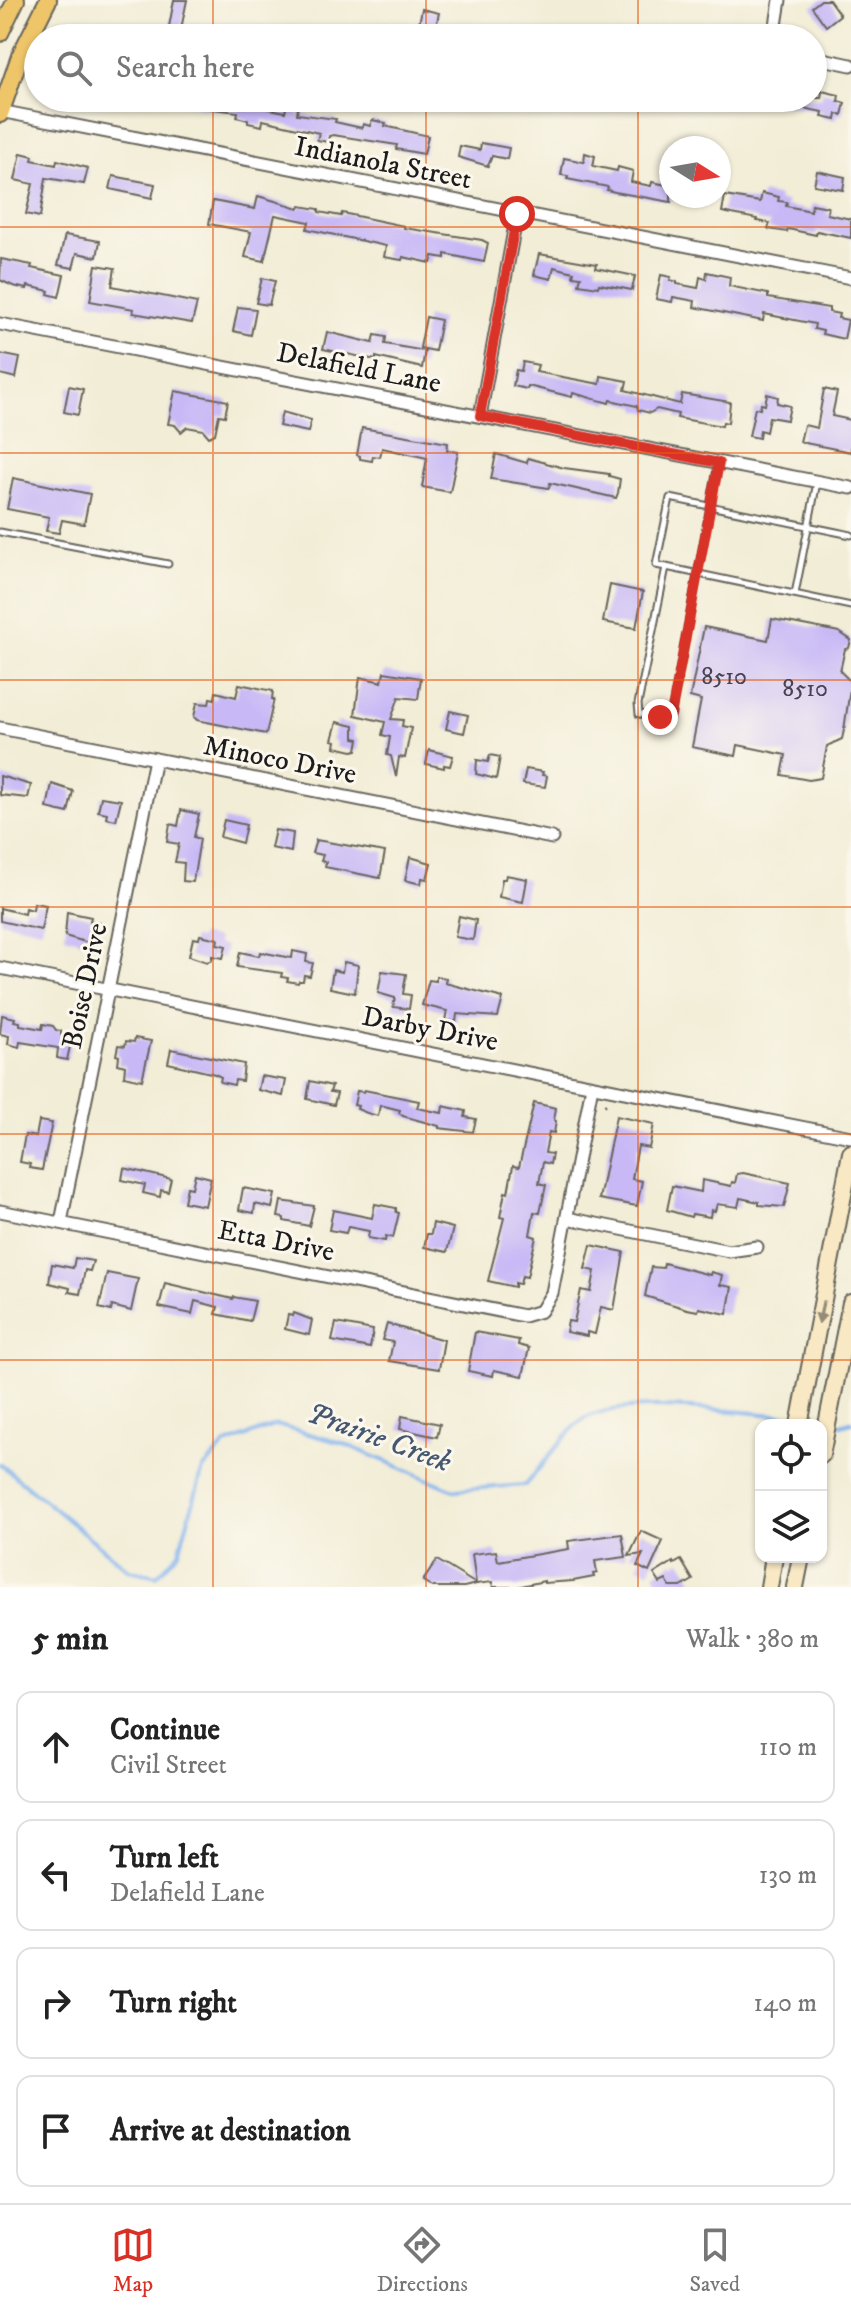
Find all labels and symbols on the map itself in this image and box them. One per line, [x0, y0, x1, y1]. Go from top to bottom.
street label: Indianola Street [291, 129, 475, 197]
north arrow [659, 136, 731, 208]
route start [499, 196, 535, 232]
street label: Delafield Lane [274, 335, 444, 401]
house number: 8510 [701, 662, 747, 692]
house number: 8510 [782, 674, 828, 704]
route end [642, 699, 678, 735]
street label: Minoco Drive [201, 728, 359, 792]
street label: Boise Drive [55, 920, 115, 1052]
street label: Darby Drive [359, 999, 501, 1059]
street label: Etta Drive [215, 1213, 337, 1269]
one-way arrow [814, 1300, 826, 1325]
water label: Prairie Creek [302, 1395, 457, 1481]

